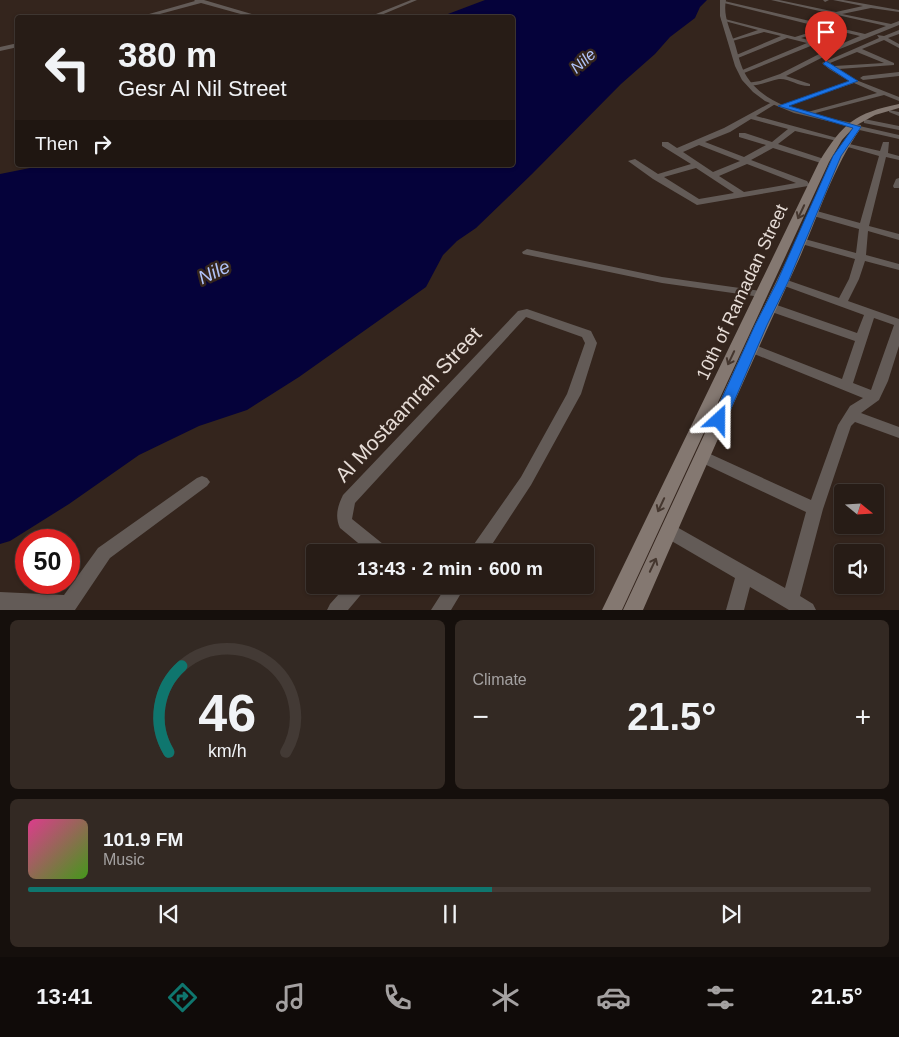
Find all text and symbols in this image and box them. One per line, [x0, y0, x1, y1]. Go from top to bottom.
pin [805, 11, 847, 62]
icon: arrive [812, 18, 840, 46]
icon: left [35, 35, 100, 100]
text: 380 m [118, 35, 217, 74]
water label: Nile [567, 45, 599, 77]
text: Gesr Al Nil Street [118, 76, 287, 101]
icon: right [88, 130, 116, 158]
text: Then [35, 133, 78, 154]
street label: 10th of Ramadan Street [693, 201, 791, 383]
one-way arrow [796, 204, 805, 219]
water label: Nile [195, 256, 233, 288]
street label: Al Mostaamrah Street [330, 322, 486, 486]
one-way arrow [726, 350, 735, 365]
position arrow [692, 393, 744, 445]
north arrow [834, 484, 884, 534]
map controls [834, 484, 884, 594]
one-way arrow [656, 497, 666, 512]
speed limit sign: 50 [15, 529, 80, 594]
button: sound [834, 544, 884, 594]
text: 13:43 · 2 min · 600 m [357, 558, 543, 579]
one-way arrow [649, 558, 659, 573]
text: Climate [473, 671, 527, 688]
text: 46 [198, 684, 256, 742]
text: 21.5° [627, 696, 716, 738]
text: − [473, 701, 489, 732]
text: + [855, 701, 871, 732]
text: km/h [208, 741, 247, 761]
text: 101.9 FM [103, 829, 183, 850]
text: Music [103, 851, 145, 868]
icon: previous [155, 900, 183, 928]
icon: pause [436, 900, 464, 928]
icon: next [717, 900, 745, 928]
icon: directions [165, 980, 200, 1015]
icon: music [273, 980, 308, 1015]
icon: phone [380, 980, 415, 1015]
icon: climate [488, 980, 523, 1015]
icon: car [596, 980, 631, 1015]
icon: filters [703, 980, 738, 1015]
text: 13:41 [36, 984, 93, 1009]
text: 21.5° [811, 984, 863, 1009]

